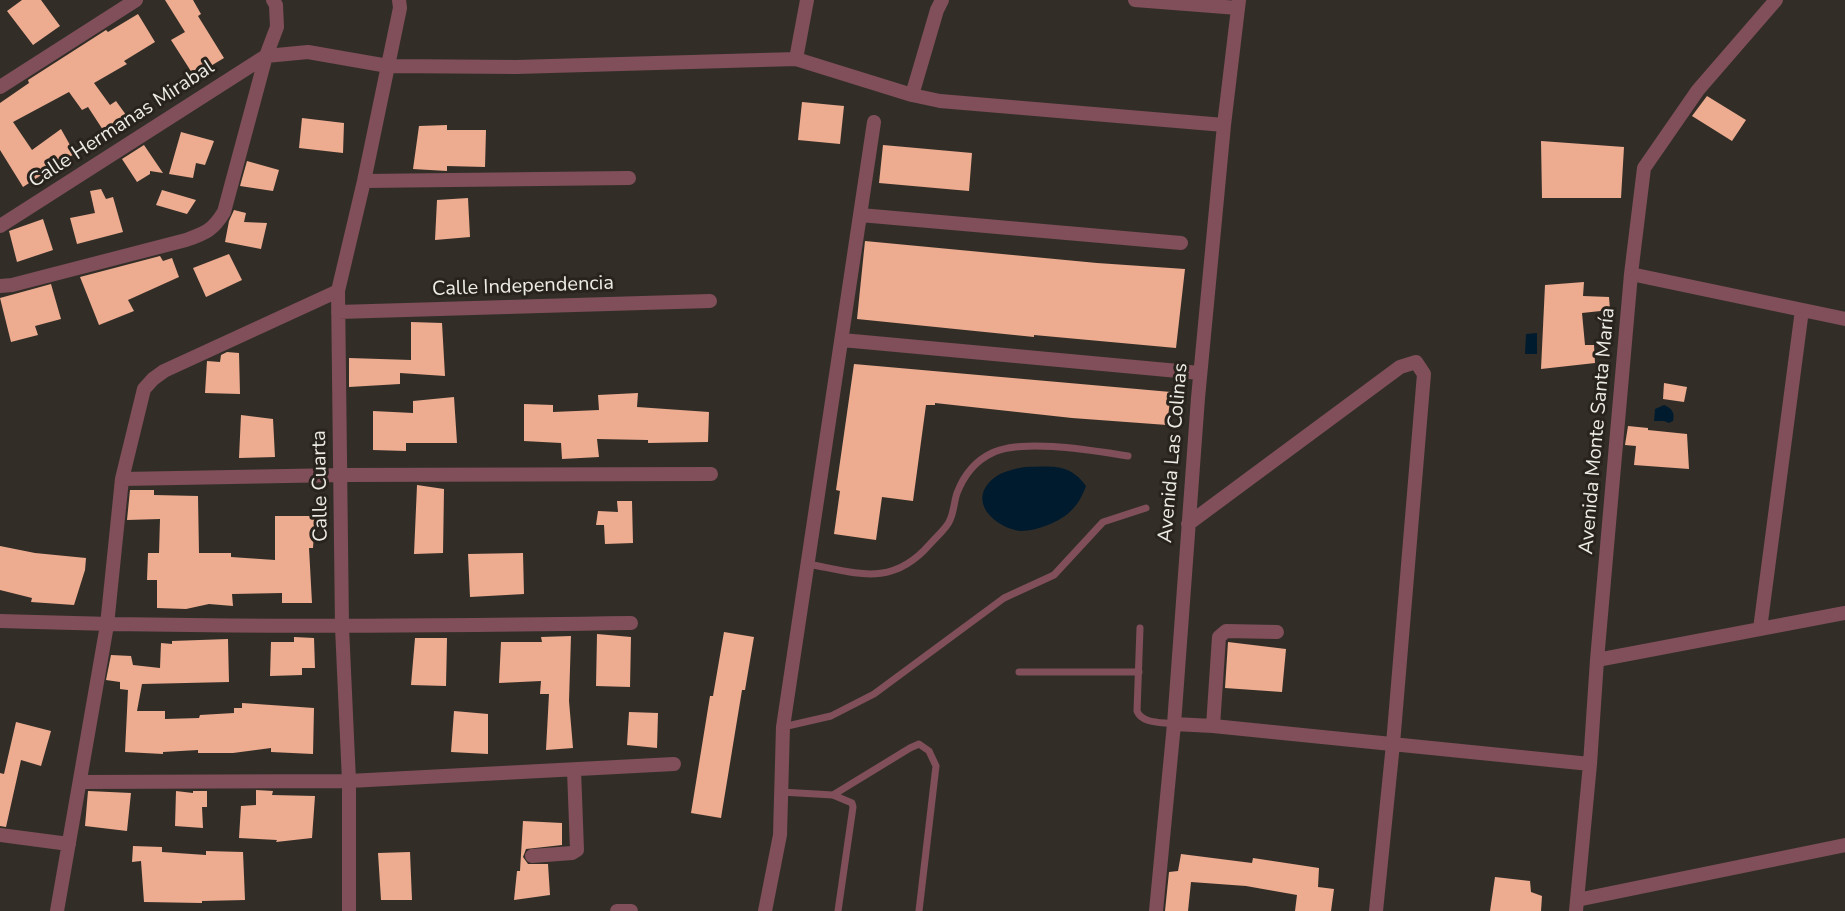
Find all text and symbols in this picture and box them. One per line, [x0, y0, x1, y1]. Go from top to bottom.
street label: Calle Hermanas Mirabal [25, 56, 219, 194]
street label: Calle Independencia [432, 272, 614, 302]
street label: Avenida Monte Santa María [1575, 307, 1621, 555]
street label: Avenida Las Colinas [1154, 362, 1194, 544]
street label: Calle Cuarta [308, 430, 334, 542]

